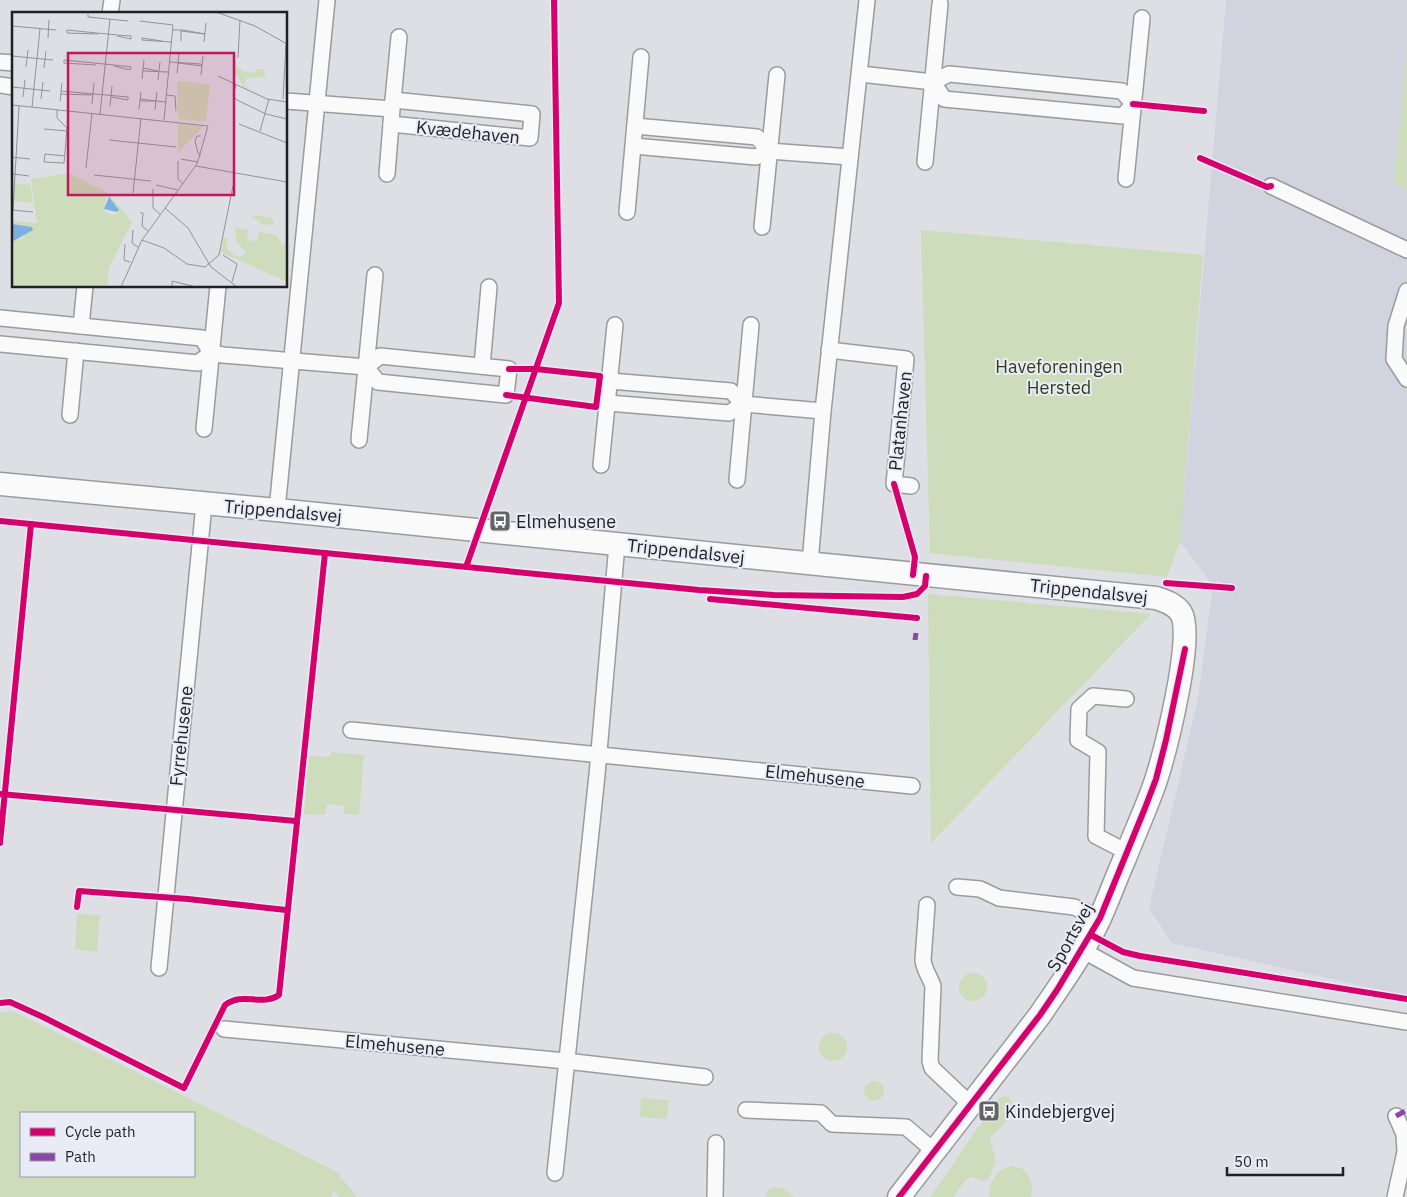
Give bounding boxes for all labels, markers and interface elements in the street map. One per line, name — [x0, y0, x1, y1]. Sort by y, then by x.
inset map — [12, 12, 288, 288]
street label: Kvædehaven — [415, 115, 521, 149]
park label: Haveforeningen Hersted — [995, 355, 1123, 399]
street label: Platanhaven — [883, 370, 917, 472]
street label: Trippendalsvej — [223, 494, 343, 528]
bus stop icon: Elmehusene — [488, 509, 512, 533]
place label: Elmehusene — [516, 510, 616, 533]
street label: Trippendalsvej — [626, 533, 746, 569]
street label: Trippendalsvej — [1029, 573, 1149, 609]
street label: Fyrrehusene — [164, 685, 198, 787]
street label: Elmehusene — [764, 759, 866, 793]
street label: Sportsvej — [1042, 898, 1098, 976]
street label: Elmehusene — [344, 1029, 446, 1061]
bus stop icon: Kindebjergvej — [977, 1099, 1001, 1123]
place label: Kindebjergvej — [1005, 1100, 1115, 1123]
legend — [20, 1112, 195, 1177]
text: Cycle path — [65, 1122, 136, 1141]
scale bar — [1227, 1144, 1343, 1176]
text: Path — [65, 1147, 96, 1166]
text: 50 m — [1234, 1152, 1269, 1171]

